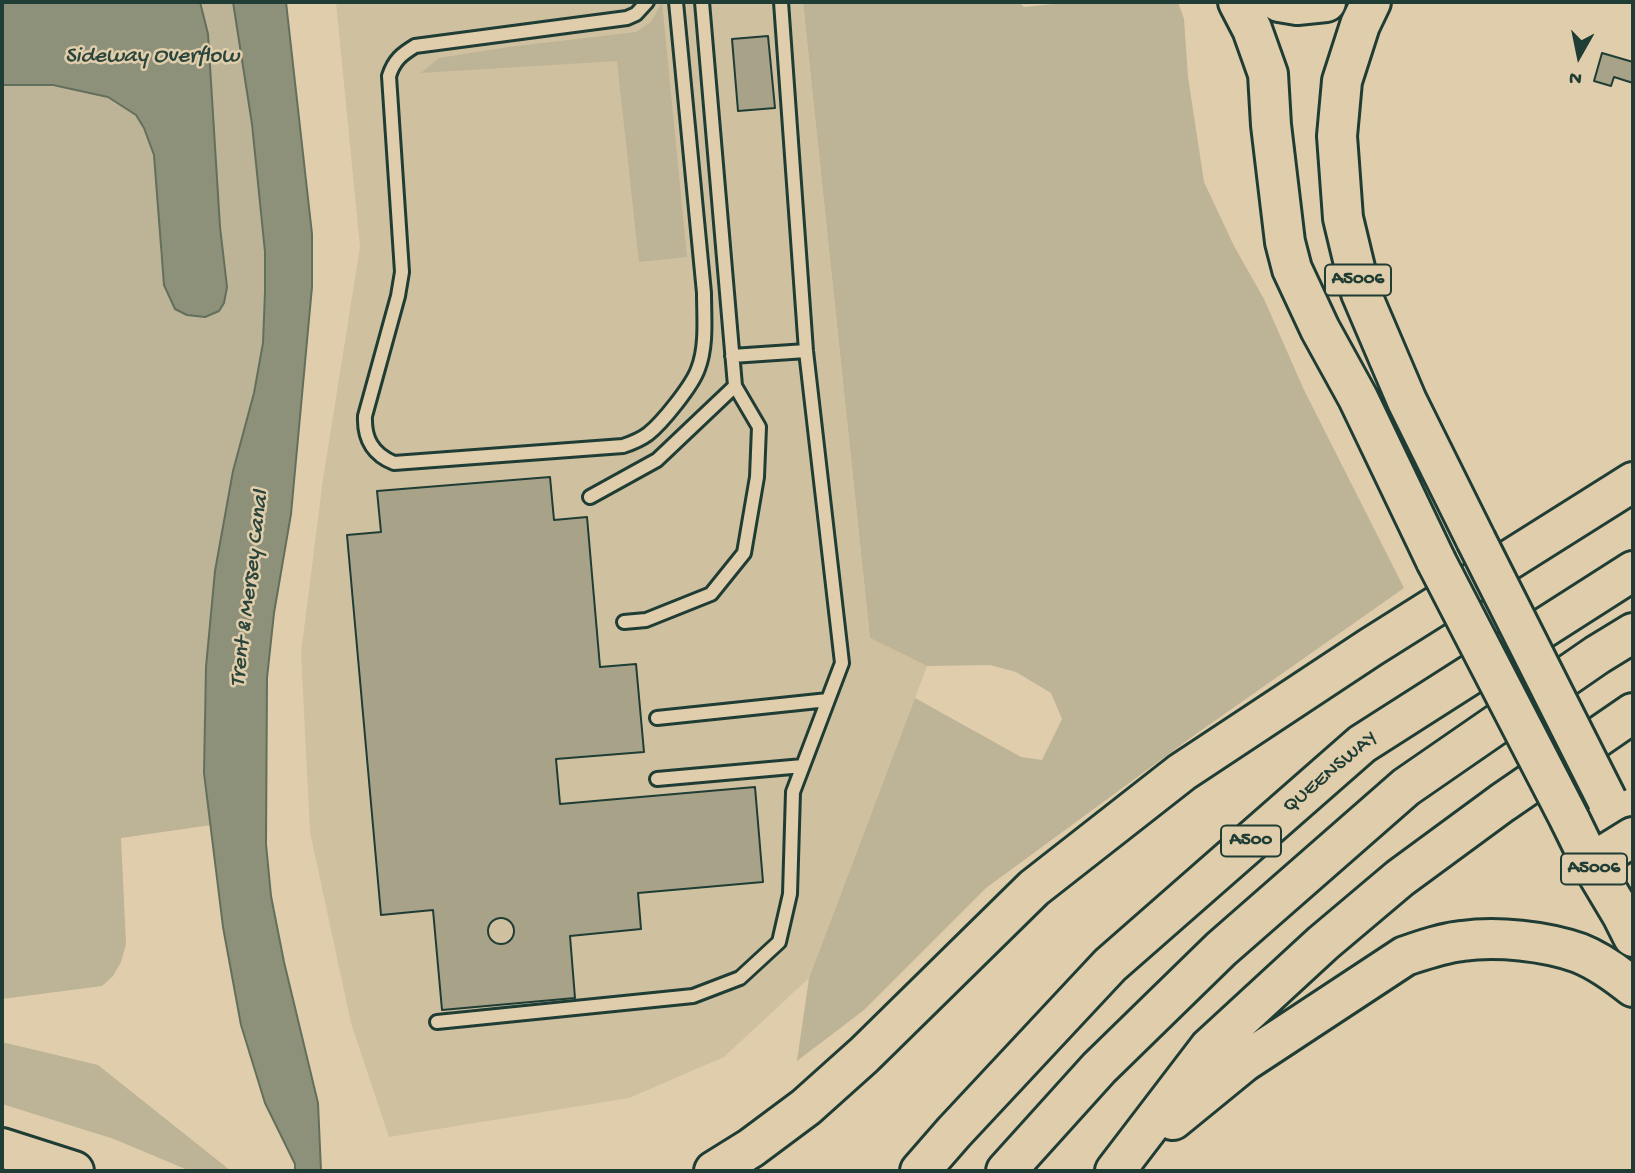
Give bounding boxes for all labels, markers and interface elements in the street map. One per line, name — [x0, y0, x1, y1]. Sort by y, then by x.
north arrow — [1544, 21, 1614, 91]
water label: Sideway Overflow — [65, 43, 239, 71]
text: N — [1568, 65, 1584, 90]
road number: A5006 — [1325, 264, 1391, 296]
water label: Trent & Mersey Canal — [225, 489, 277, 689]
street label: QUEENSWAY — [1279, 726, 1383, 820]
road number: A500 — [1221, 826, 1281, 856]
road number: A5006 — [1561, 854, 1627, 884]

